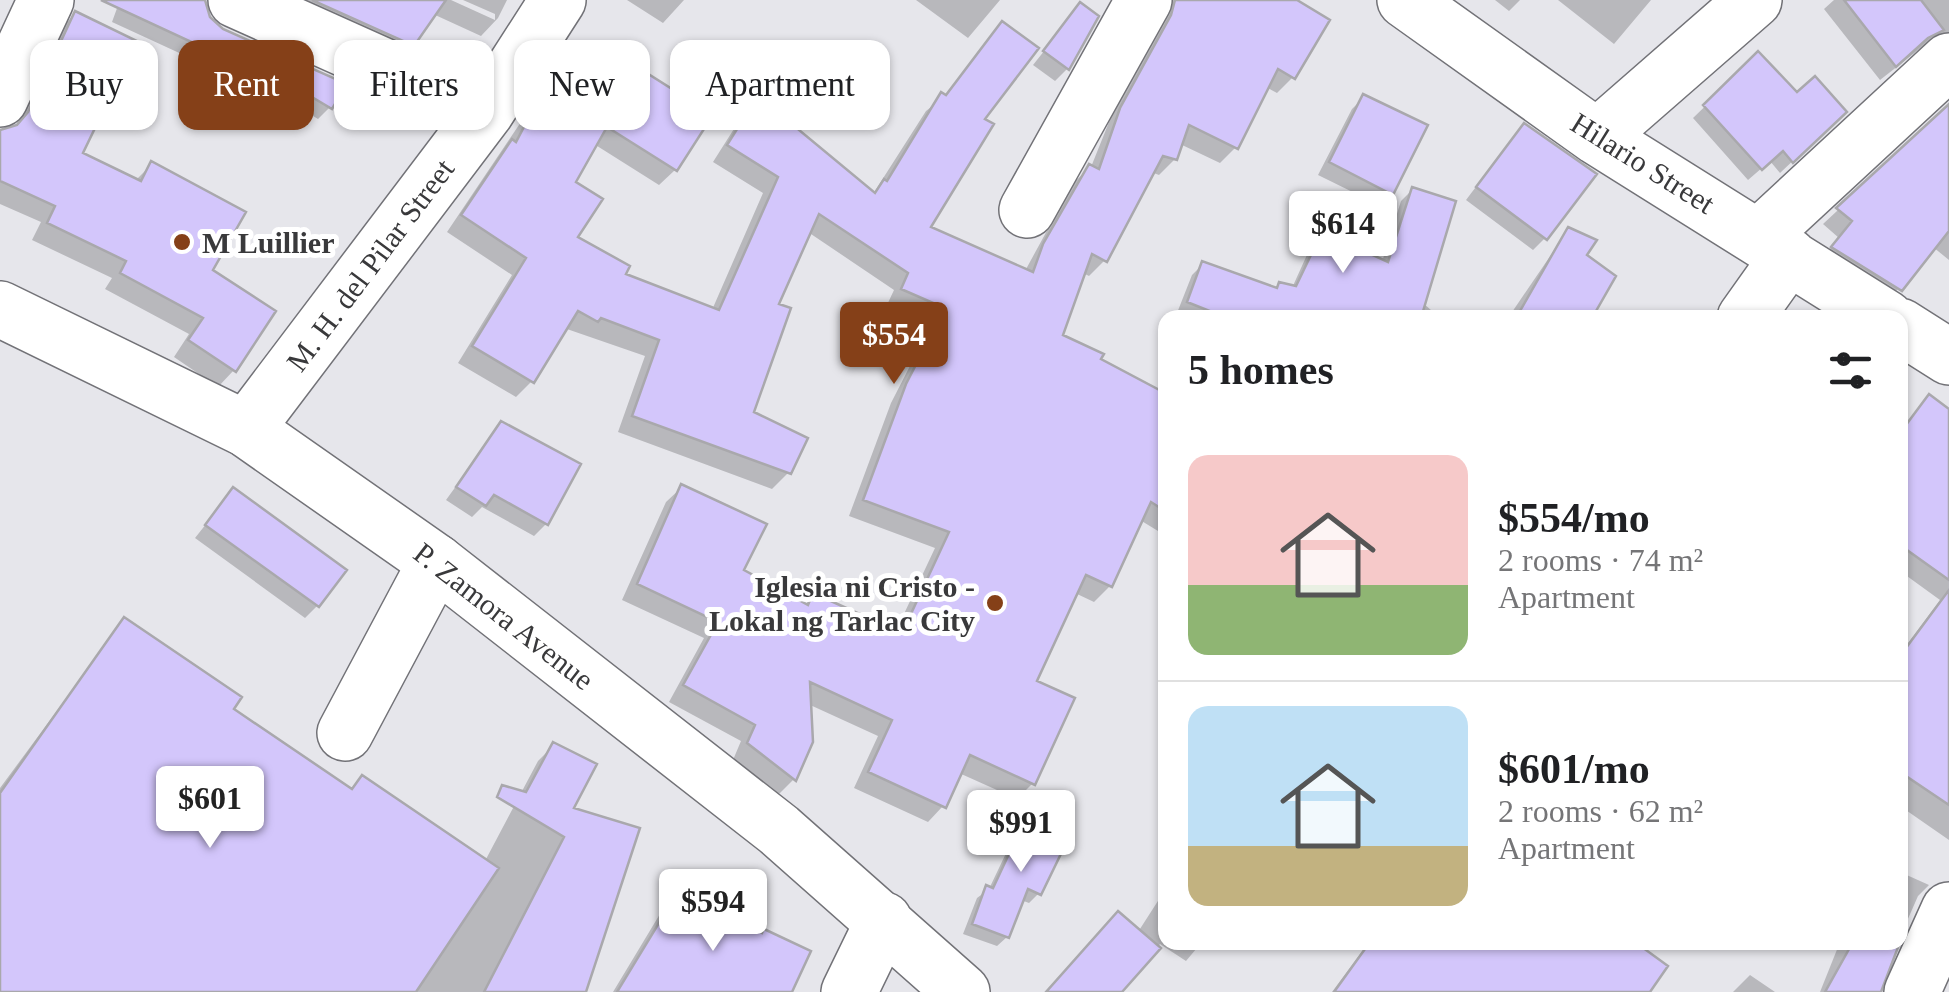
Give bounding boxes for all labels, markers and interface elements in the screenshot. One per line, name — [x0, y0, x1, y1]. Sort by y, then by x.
chip: Buy — [30, 40, 158, 130]
chip: Rent — [178, 40, 314, 130]
chip: Filters — [334, 40, 494, 130]
chip: New — [514, 40, 650, 130]
chip: Apartment — [670, 40, 890, 130]
street label: Hilario Street — [1565, 106, 1721, 220]
street label: M. H. del Pilar Street — [280, 152, 461, 377]
pin: $614 — [1284, 191, 1402, 276]
text: $614 — [1311, 205, 1375, 241]
place label: M Luillier — [202, 226, 334, 259]
marker: M Luillier — [171, 231, 193, 253]
pin: $554 — [835, 302, 953, 387]
text: $554 — [862, 316, 926, 352]
icon: filters — [1823, 343, 1878, 398]
text: 5 homes — [1188, 347, 1334, 393]
icon: home — [1268, 495, 1388, 615]
text: $554/mo — [1498, 495, 1650, 541]
street label: P. Zamora Avenue — [408, 536, 600, 696]
text: 2 rooms · 74 m² — [1498, 542, 1703, 578]
place label: Iglesia ni Cristo - Lokal ng Tarlac City — [709, 570, 975, 637]
text: Apartment — [1498, 579, 1635, 615]
marker: Iglesia ni Cristo - Lokal ng Tarlac City — [984, 592, 1006, 614]
icon: home — [1268, 746, 1388, 866]
text: $601/mo — [1498, 746, 1650, 792]
pin: $601 — [151, 766, 269, 851]
text: $601 — [178, 780, 242, 816]
pin: $991 — [962, 790, 1080, 875]
text: 2 rooms · 62 m² — [1498, 793, 1703, 829]
text: $991 — [989, 804, 1053, 840]
text: Apartment — [1498, 830, 1635, 866]
pin: $594 — [654, 869, 772, 954]
text: $594 — [681, 883, 745, 919]

